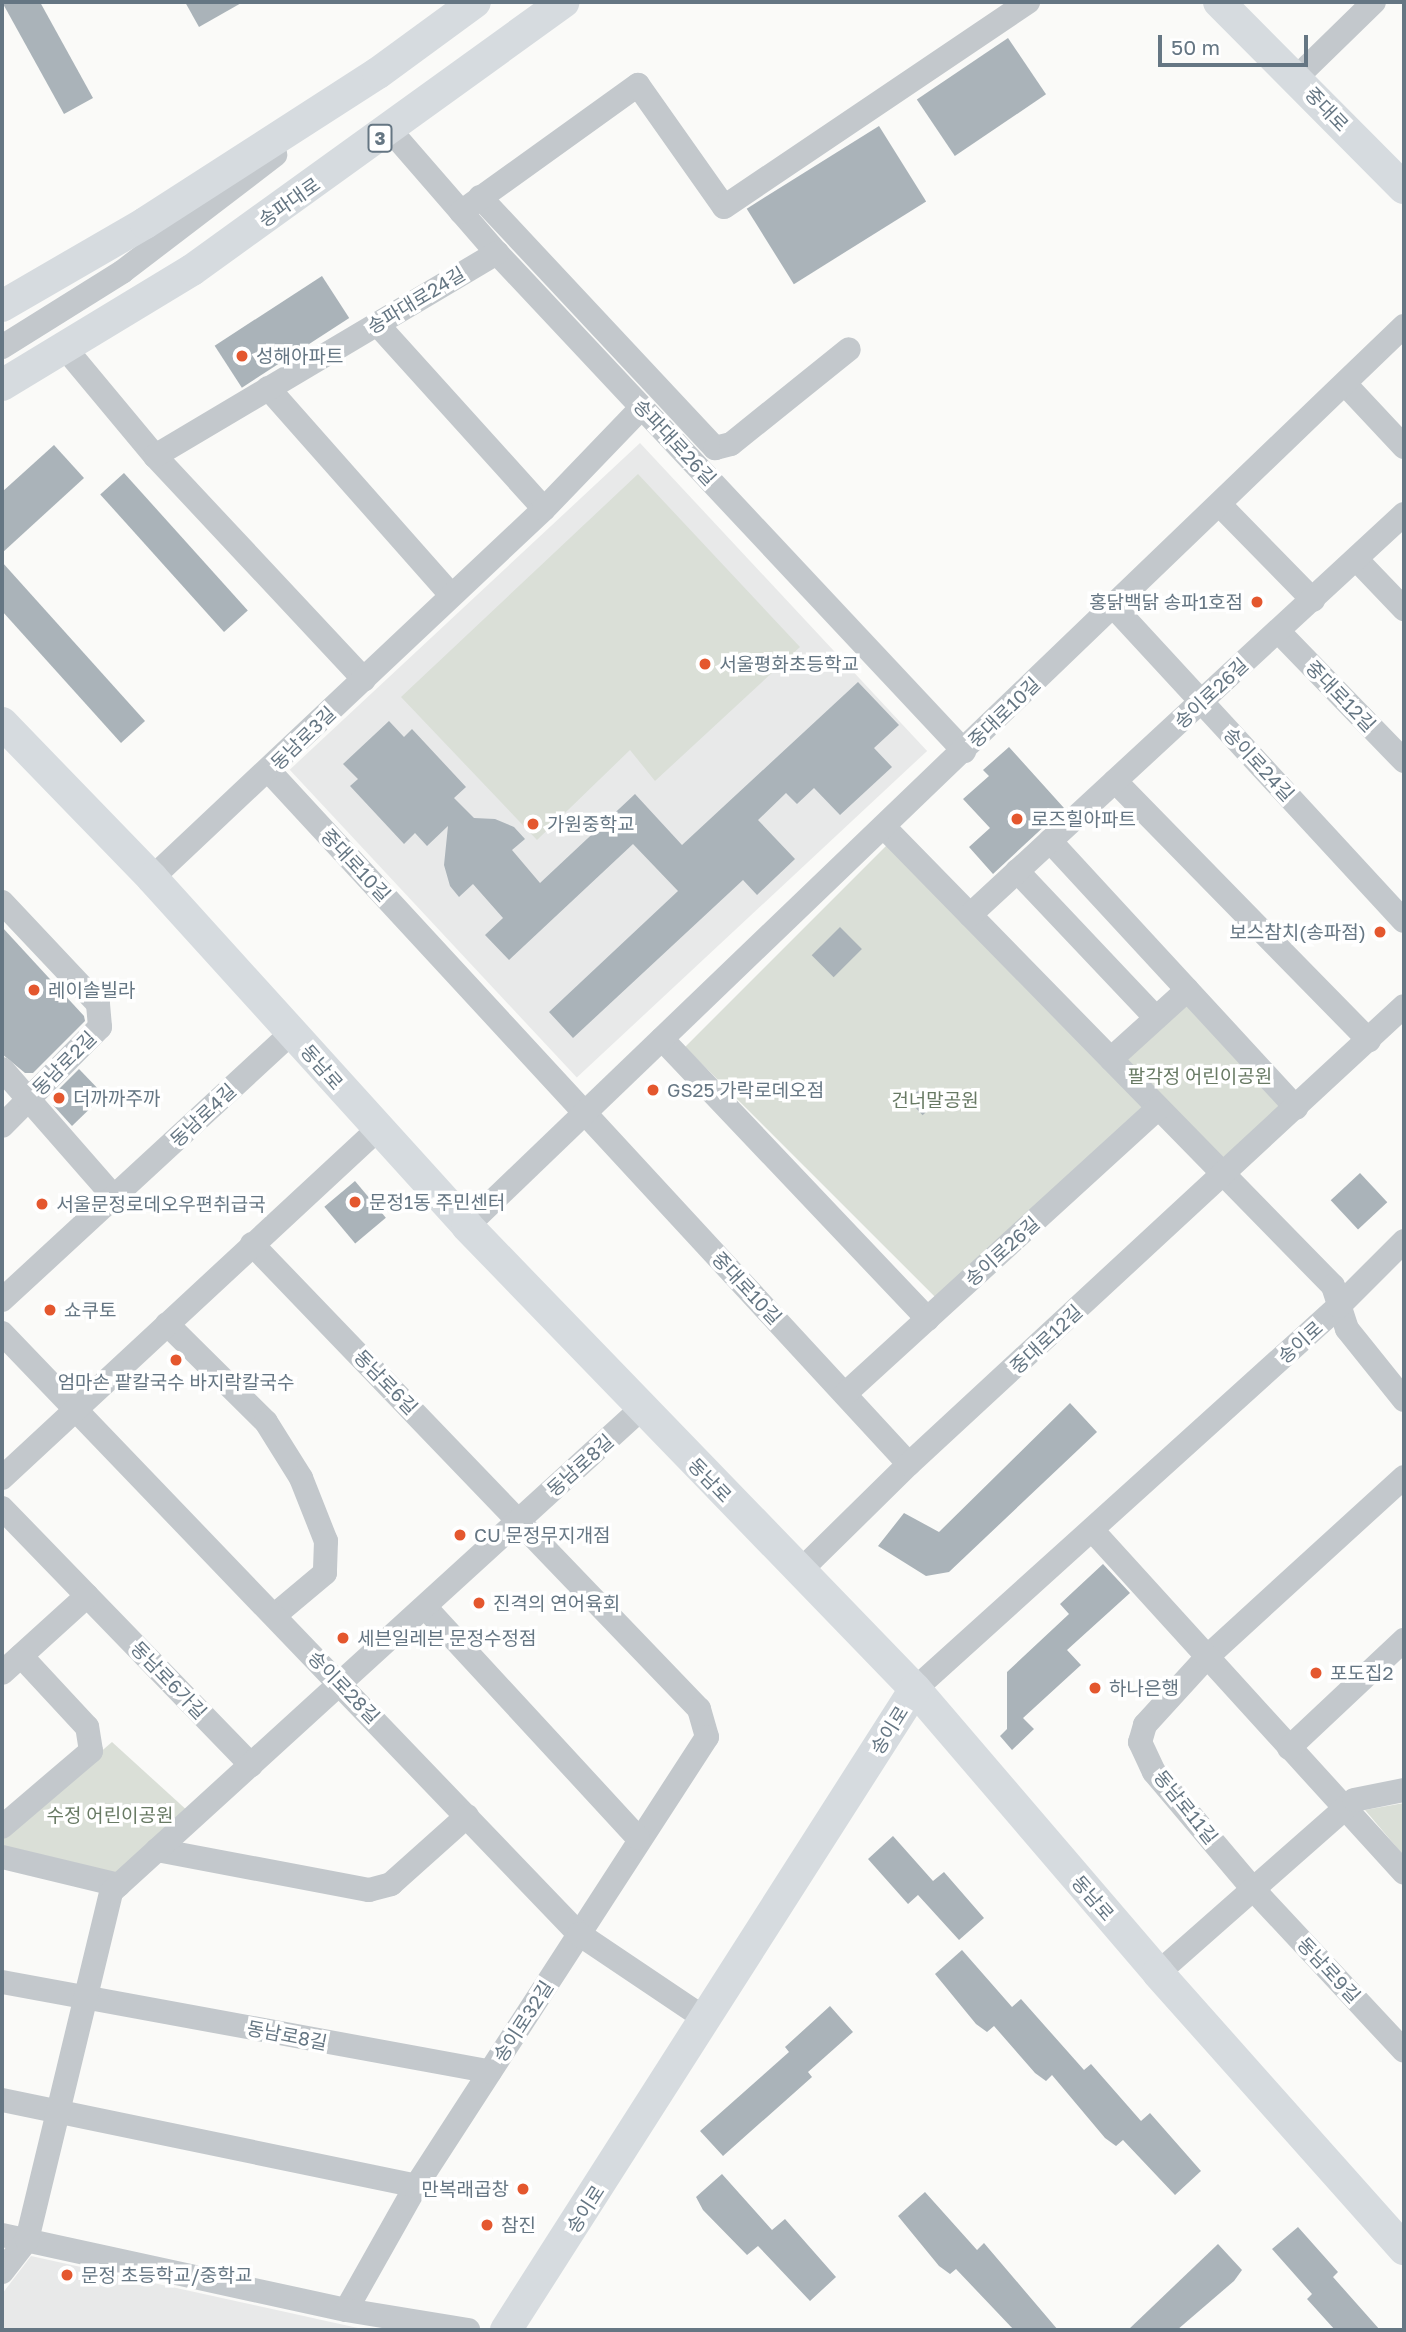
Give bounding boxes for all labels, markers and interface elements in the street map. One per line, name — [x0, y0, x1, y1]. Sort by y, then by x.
scale bar — [1161, 21, 1312, 65]
text: 50 m — [1171, 34, 1220, 60]
street label: 중대로 — [1301, 82, 1353, 136]
road number: 3 — [366, 124, 394, 153]
street label: 송파대로 — [254, 173, 324, 231]
street label: 송파대로24길 — [363, 262, 469, 338]
place label: 성해아파트 — [256, 345, 343, 367]
marker: 성해아파트 — [234, 348, 250, 364]
street label: 송파대로26길 — [629, 394, 721, 490]
place label: 홍닭백닭 송파1호점 — [1089, 591, 1243, 613]
marker: 홍닭백닭 송파1호점 — [1249, 594, 1265, 610]
place label: 서울평화초등학교 — [719, 653, 859, 675]
street label: 송이로26길 — [1169, 653, 1253, 733]
marker: 서울평화초등학교 — [697, 656, 713, 672]
street label: 중대로12길 — [1301, 656, 1381, 736]
street label: 중대로10길 — [963, 672, 1045, 752]
street label: 동남로3길 — [266, 702, 340, 774]
street label: 송이로24길 — [1219, 722, 1299, 806]
place label: 로즈힐아파트 — [1031, 808, 1136, 830]
marker: 로즈힐아파트 — [1009, 811, 1025, 827]
place label: 가원중학교 — [547, 813, 634, 835]
marker: 가원중학교 — [525, 816, 541, 832]
street label: 중대로10길 — [317, 824, 395, 906]
place label: 보스참치(송파점) — [1229, 921, 1366, 943]
marker: 보스참치(송파점) — [1372, 924, 1388, 940]
place label: 레이솔빌라 — [48, 979, 135, 1001]
marker: 레이솔빌라 — [26, 982, 42, 998]
street label: 동남로2길 — [27, 1026, 101, 1100]
street label: 동남로 — [296, 1040, 348, 1094]
park label: 팔각정 어린이공원 — [1128, 1065, 1272, 1087]
street label: 동남로4길 — [165, 1079, 241, 1151]
place label: GS25 가락로데오점 — [667, 1079, 824, 1101]
marker: GS25 가락로데오점 — [645, 1082, 661, 1098]
place label: 더까까주까 — [73, 1087, 160, 1109]
park label: 건너말공원 — [891, 1089, 979, 1111]
marker: 더까까주까 — [51, 1090, 67, 1106]
place label: 문정1동 주민센터 — [369, 1191, 505, 1213]
place label: 서울문정로데오우편취급국 — [56, 1193, 266, 1215]
marker: 문정1동 주민센터 — [347, 1194, 363, 1210]
marker: 서울문정로데오우편취급국 — [34, 1196, 50, 1212]
street label: 송이로26길 — [960, 1212, 1044, 1290]
street label: 중대로10길 — [708, 1247, 786, 1329]
place label: 쇼쿠토 — [64, 1299, 116, 1321]
street label: 중대로12길 — [1005, 1300, 1087, 1378]
marker: 쇼쿠토 — [42, 1302, 58, 1318]
street label: 송이로 — [1273, 1316, 1327, 1368]
street label: 동남로6길 — [350, 1345, 422, 1419]
marker: 엄마손 팥칼국수 바지락칼국수 — [168, 1352, 184, 1368]
place label: 엄마손 팥칼국수 바지락칼국수 — [58, 1371, 294, 1393]
street label: 동남로8길 — [542, 1429, 618, 1501]
street label: 동남로 — [684, 1453, 736, 1507]
place label: CU 문정무지개점 — [474, 1524, 610, 1546]
marker: CU 문정무지개점 — [452, 1527, 468, 1543]
place label: 진격의 연어육회 — [493, 1592, 620, 1614]
marker: 진격의 연어육회 — [471, 1595, 487, 1611]
place label: 세븐일레븐 문정수정점 — [357, 1627, 537, 1649]
marker: 세븐일레븐 문정수정점 — [335, 1630, 351, 1646]
street label: 동남로6가길 — [126, 1637, 212, 1723]
street label: 송이로28길 — [304, 1646, 384, 1728]
place label: 포도집2 — [1330, 1662, 1393, 1684]
marker: 포도집2 — [1308, 1665, 1324, 1681]
place label: 하나은행 — [1109, 1677, 1179, 1699]
marker: 하나은행 — [1087, 1680, 1103, 1696]
street label: 송이로 — [865, 1702, 913, 1758]
street label: 동남로11길 — [1149, 1765, 1223, 1849]
park label: 수정 어린이공원 — [46, 1804, 174, 1826]
street label: 동남로 — [1067, 1871, 1119, 1925]
street label: 동남로9길 — [1293, 1932, 1365, 2008]
street label: 송이로32길 — [488, 1976, 558, 2066]
street label: 동남로8길 — [245, 2016, 329, 2054]
place label: 만복래곱창 — [422, 2178, 509, 2200]
marker: 만복래곱창 — [515, 2181, 531, 2197]
street label: 송이로 — [561, 2181, 609, 2237]
place label: 참진 — [501, 2214, 536, 2236]
marker: 참진 — [479, 2217, 495, 2233]
place label: 문정 초등학교/중학교 — [81, 2264, 252, 2286]
marker: 문정 초등학교/중학교 — [59, 2267, 75, 2283]

